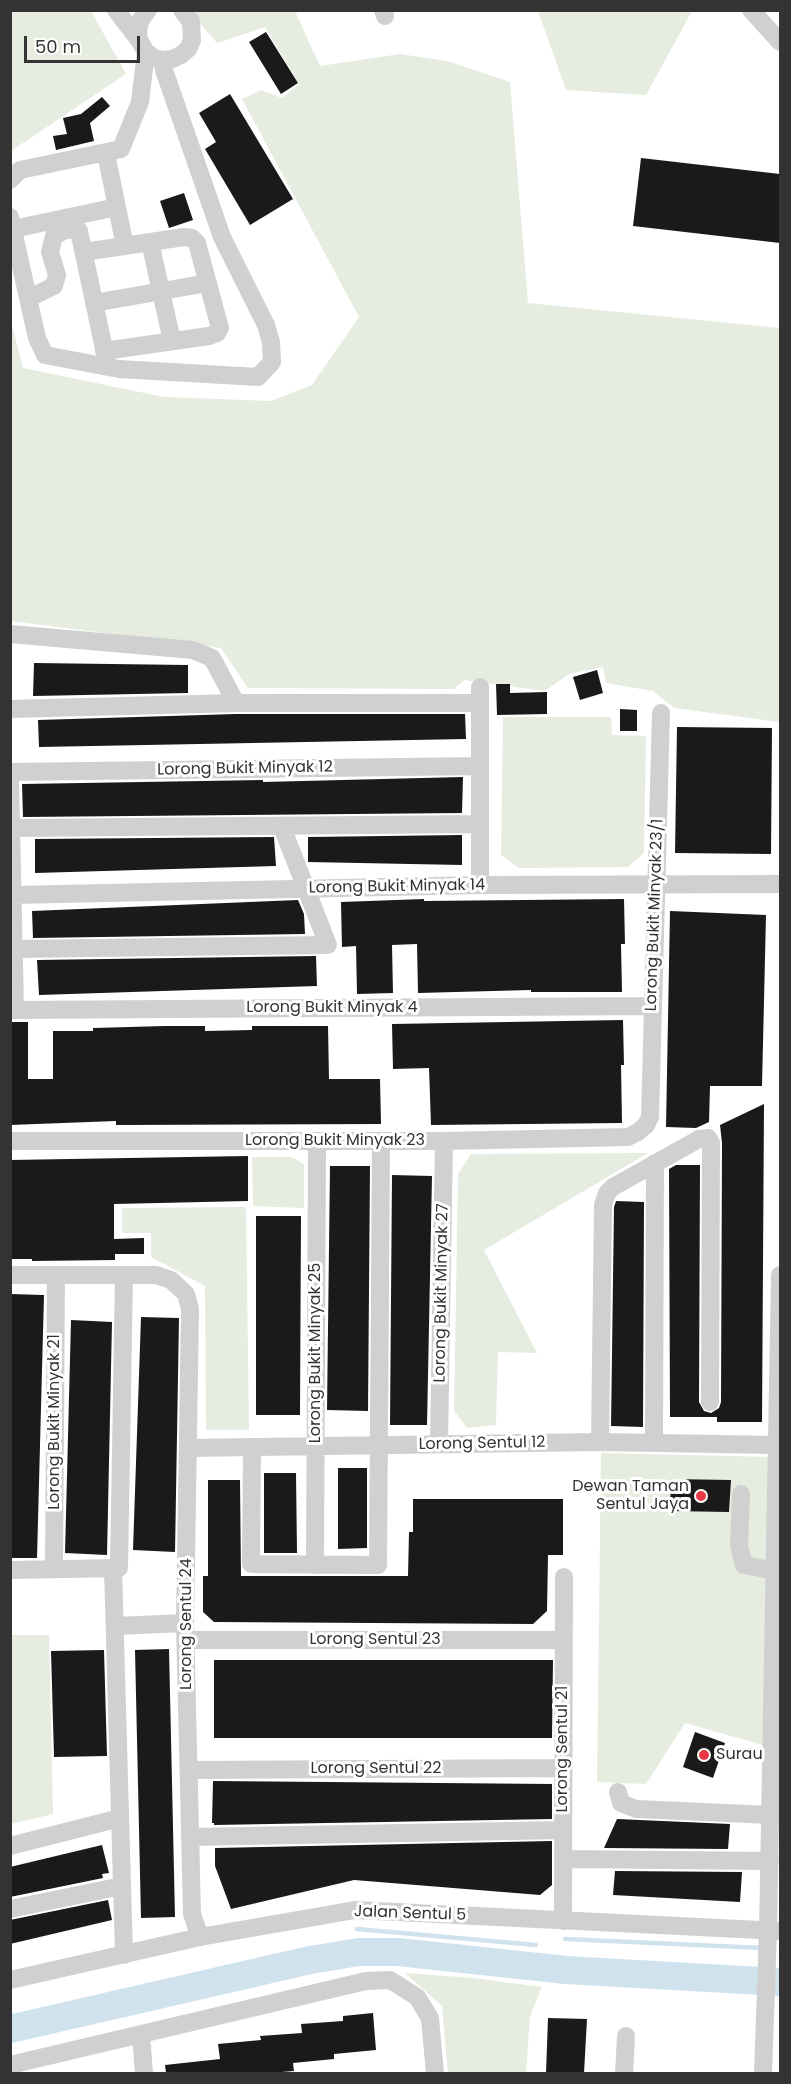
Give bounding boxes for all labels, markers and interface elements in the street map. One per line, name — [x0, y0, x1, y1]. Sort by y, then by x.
scale bar — [27, 24, 142, 62]
text: 50 m — [35, 34, 81, 59]
street label: Lorong Bukit Minyak 12 — [157, 758, 333, 780]
street label: Lorong Bukit Minyak 23/1 — [642, 818, 668, 1012]
street label: Lorong Bukit Minyak 14 — [309, 876, 485, 898]
street label: Lorong Bukit Minyak 4 — [246, 998, 418, 1018]
street label: Lorong Bukit Minyak 23 — [245, 1131, 425, 1151]
street label: Lorong Bukit Minyak 27 — [431, 1203, 453, 1383]
street label: Lorong Bukit Minyak 25 — [306, 1263, 326, 1443]
street label: Lorong Bukit Minyak 21 — [45, 1334, 65, 1510]
street label: Lorong Sentul 12 — [418, 1433, 546, 1455]
place label: Dewan Taman Sentul Jaya — [572, 1477, 689, 1515]
marker: Dewan Taman Sentul Jaya — [694, 1489, 708, 1503]
street label: Lorong Sentul 24 — [177, 1558, 197, 1690]
street label: Lorong Sentul 23 — [309, 1630, 441, 1650]
street label: Lorong Sentul 21 — [553, 1686, 573, 1812]
place label: Surau — [716, 1745, 763, 1765]
marker: Surau — [697, 1748, 711, 1762]
street label: Lorong Sentul 22 — [311, 1759, 441, 1779]
street label: Jalan Sentul 5 — [353, 1902, 467, 1926]

